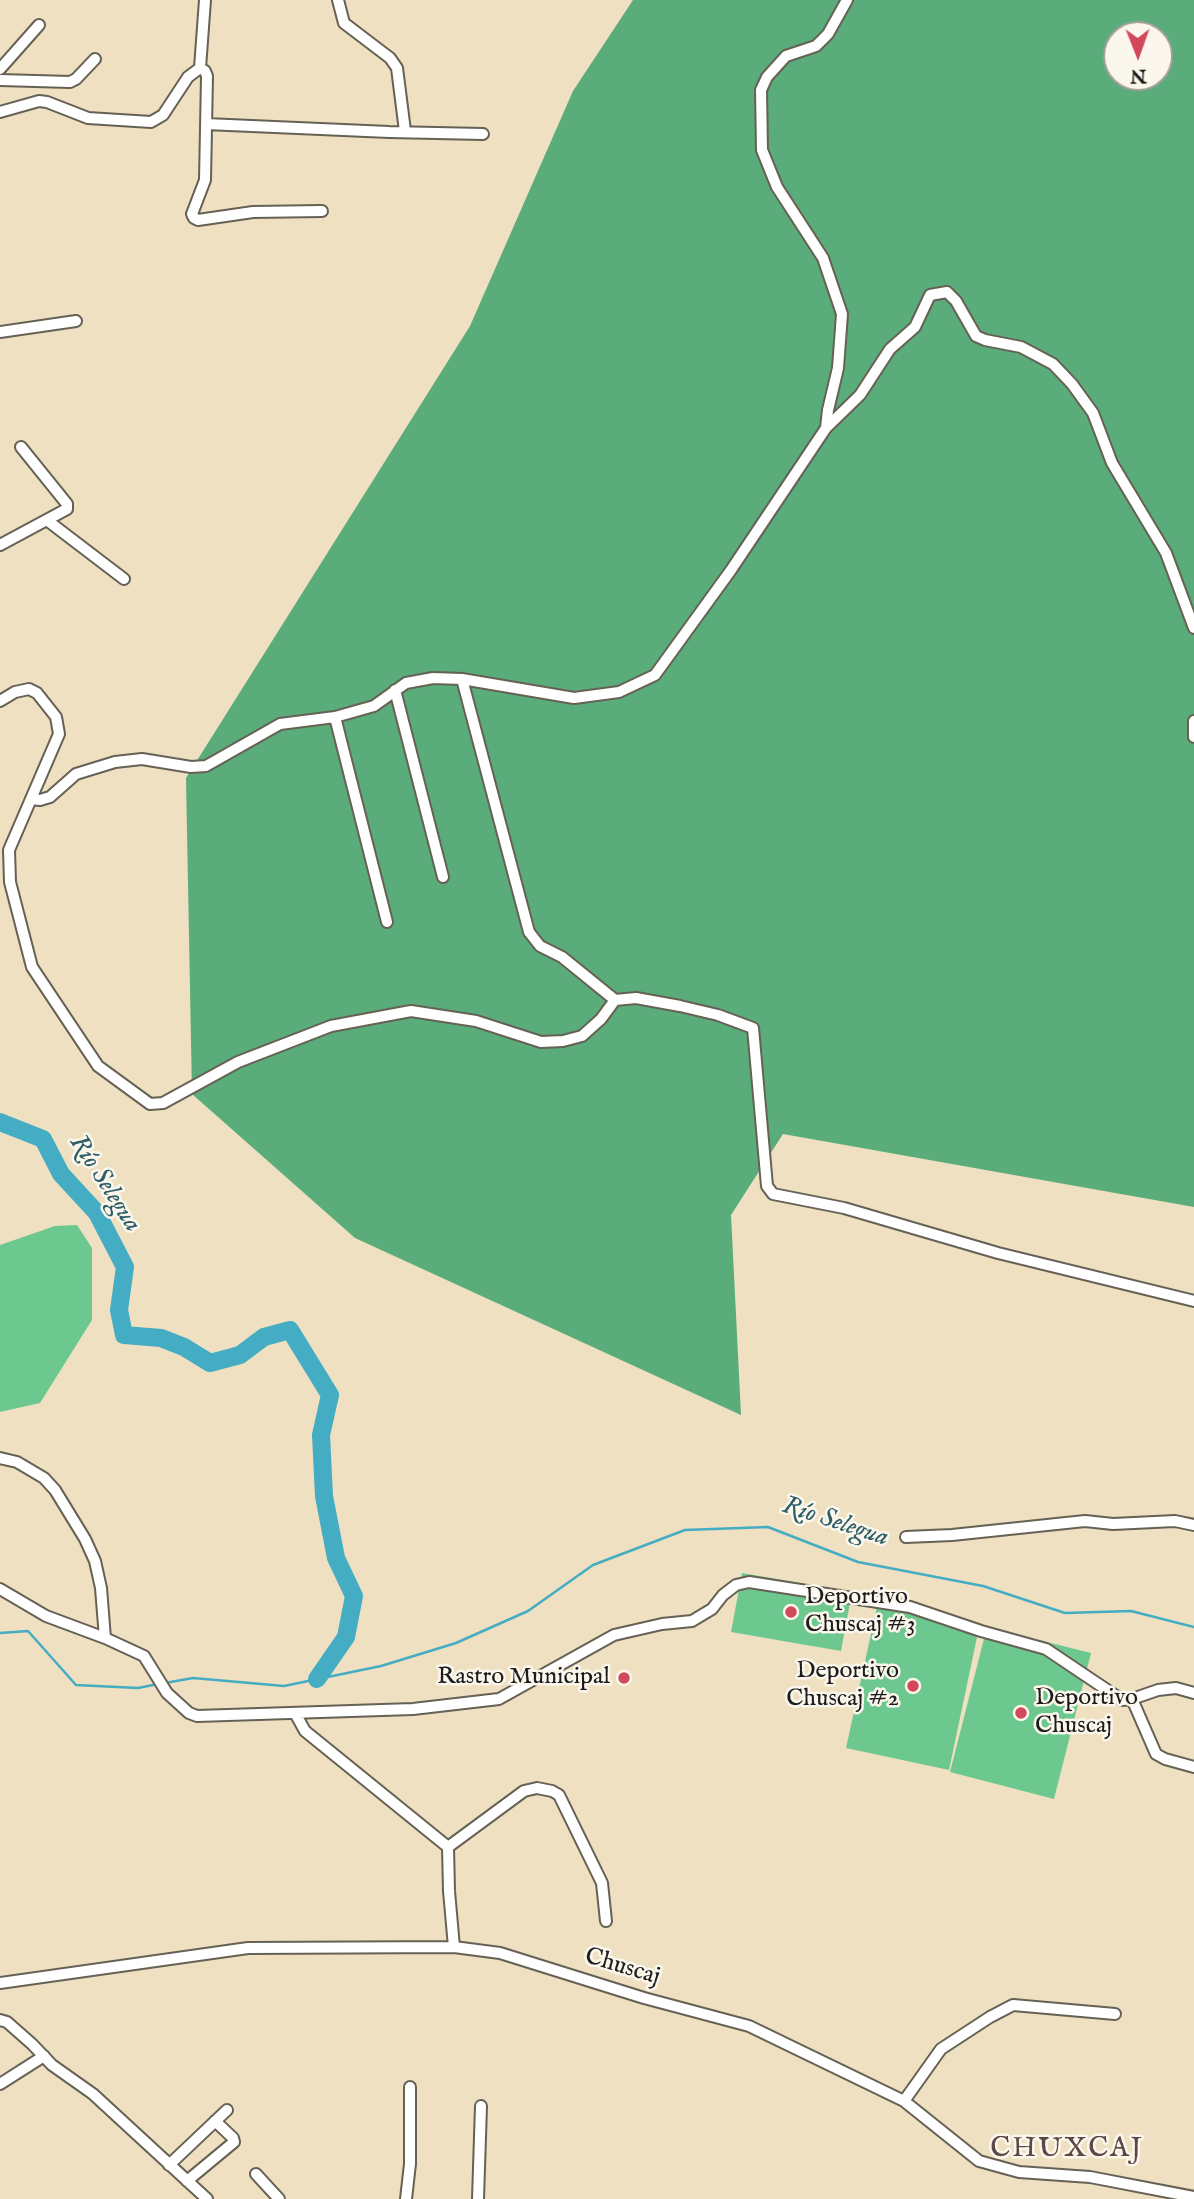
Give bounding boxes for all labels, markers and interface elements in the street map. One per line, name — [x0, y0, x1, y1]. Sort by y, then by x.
north arrow — [1103, 21, 1173, 91]
text: N — [1130, 63, 1147, 87]
water label: Río Selegua — [61, 1130, 147, 1238]
water label: Río Selegua — [778, 1491, 892, 1555]
place label: Deportivo Chuscaj #3 — [805, 1584, 915, 1640]
marker: Deportivo Chuscaj #3 — [783, 1604, 799, 1620]
place label: Deportivo Chuscaj #2 — [786, 1658, 899, 1714]
place label: Rastro Municipal — [437, 1664, 610, 1692]
marker: Rastro Municipal — [616, 1670, 632, 1686]
marker: Deportivo Chuscaj #2 — [905, 1678, 921, 1694]
place label: Deportivo Chuscaj — [1035, 1685, 1138, 1741]
marker: Deportivo Chuscaj — [1013, 1705, 1029, 1721]
street label: Chuscaj — [581, 1943, 663, 1993]
district label: CHUXCAJ — [991, 2133, 1143, 2167]

